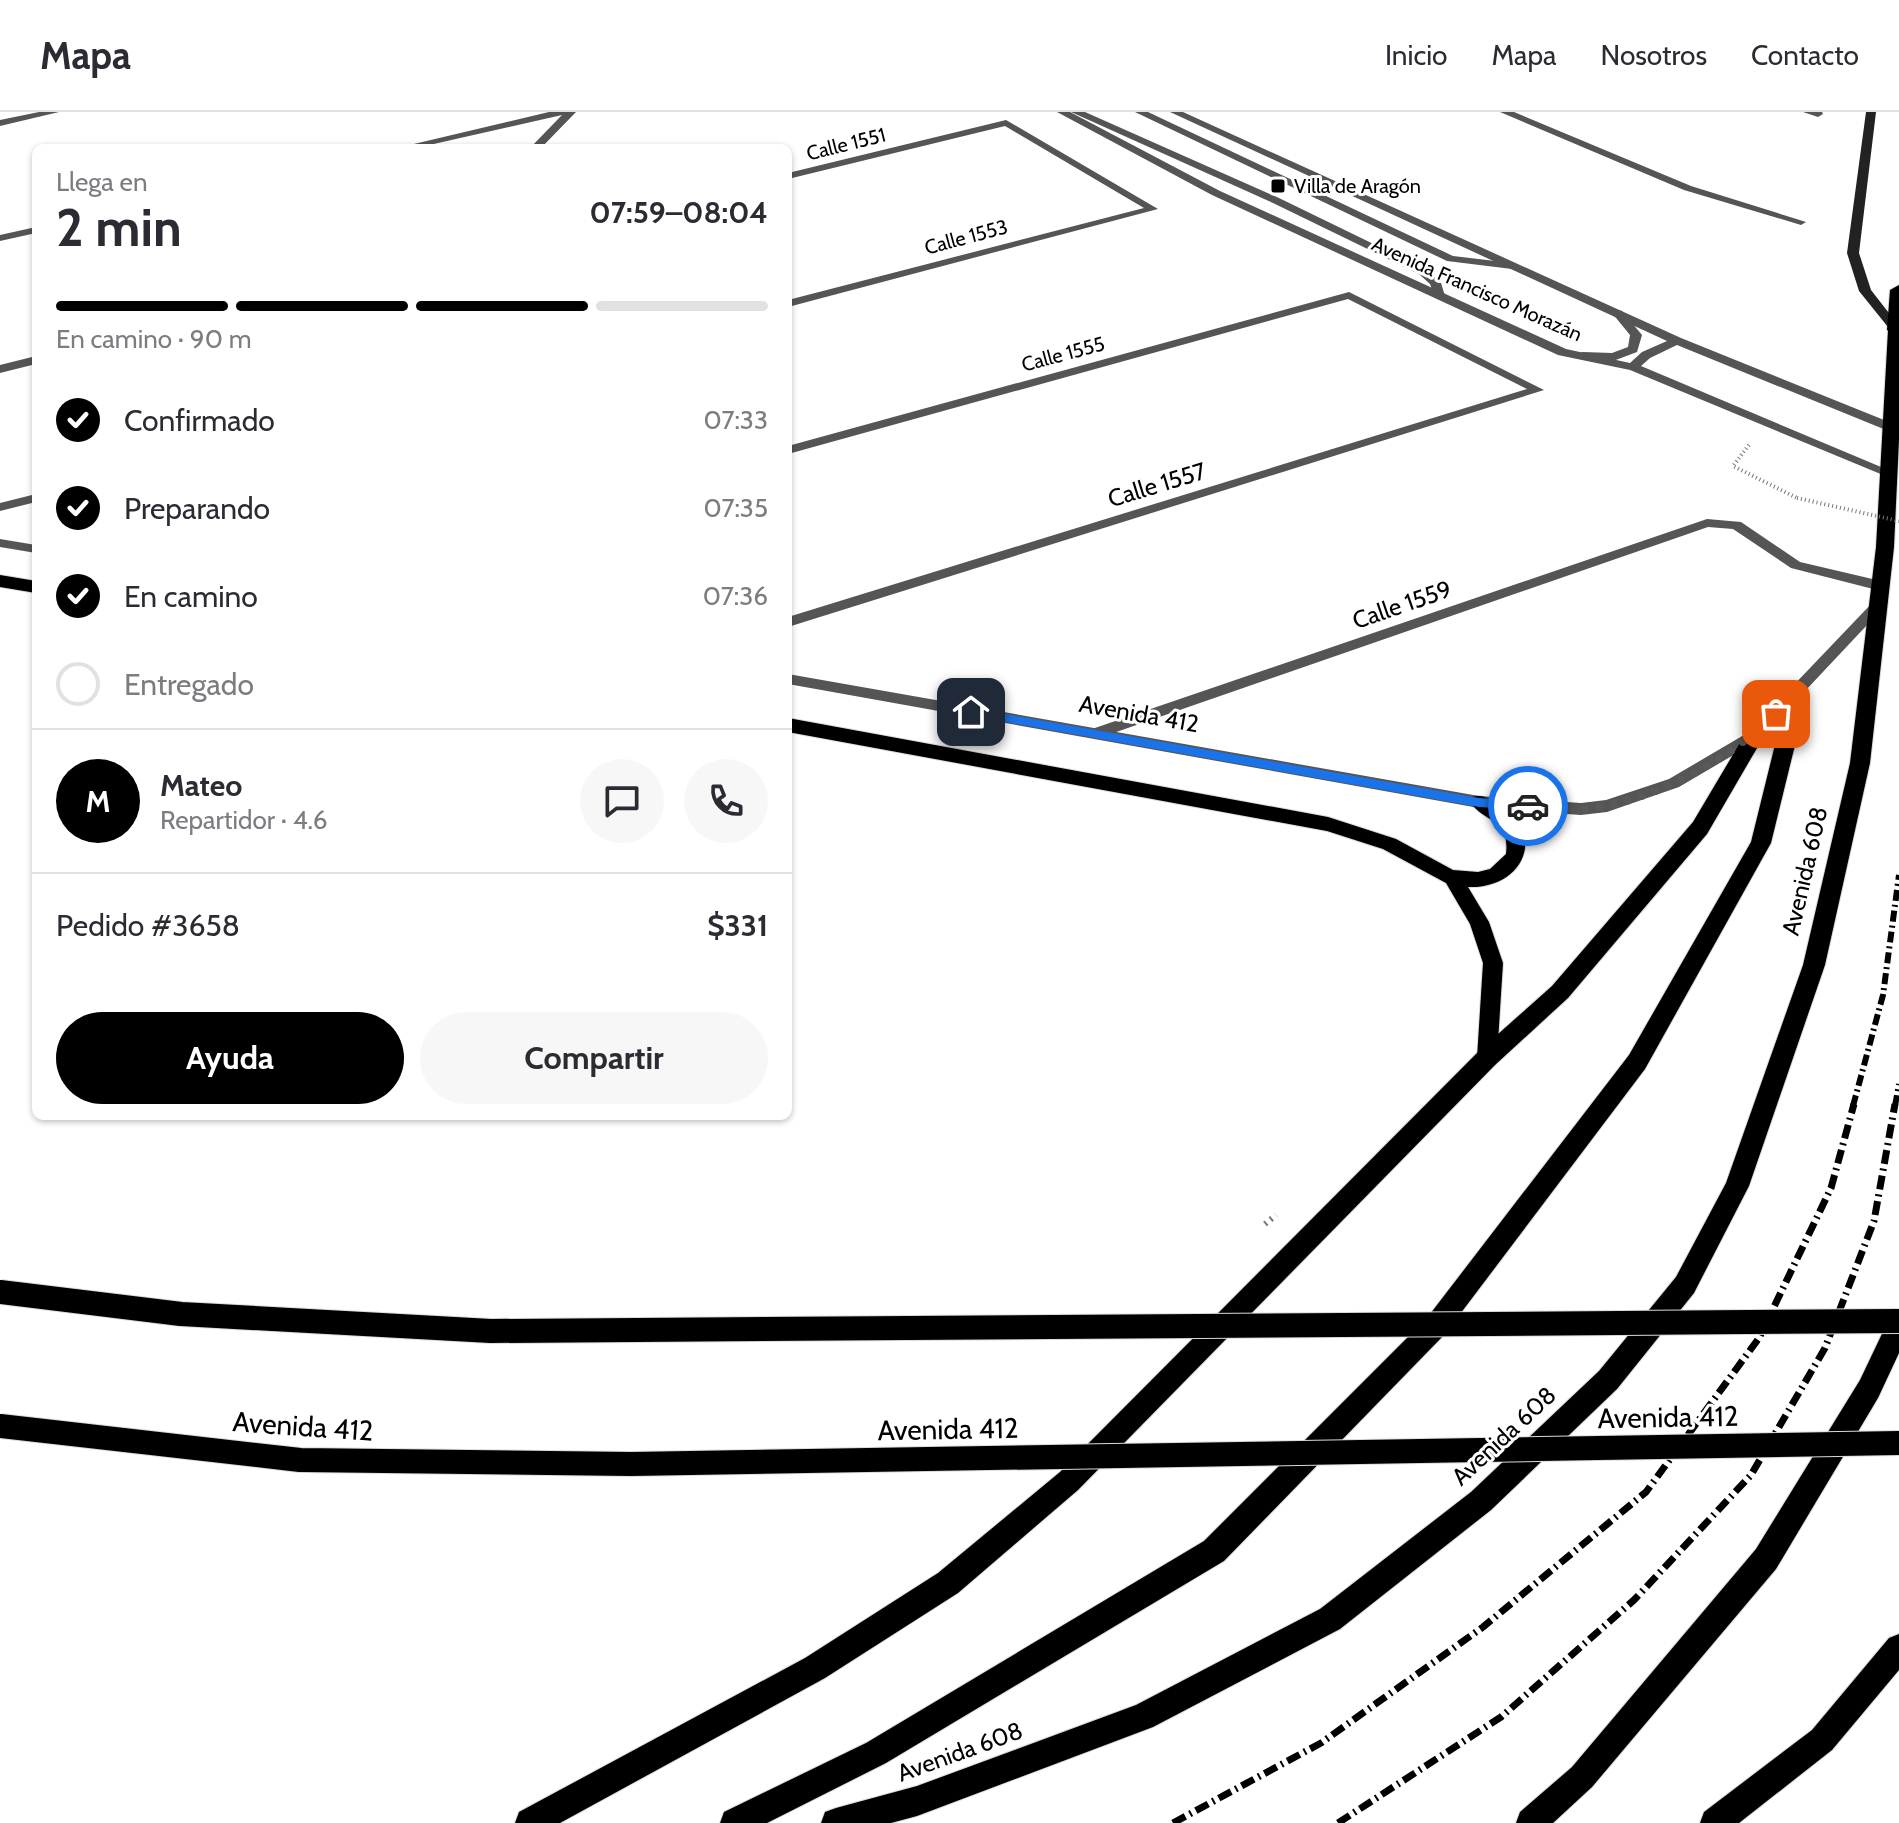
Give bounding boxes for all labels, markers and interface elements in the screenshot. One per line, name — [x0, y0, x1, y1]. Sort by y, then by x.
text: Mapa — [40, 32, 131, 79]
text: Inicio — [1385, 38, 1448, 72]
text: Mapa — [1492, 38, 1557, 72]
text: Nosotros — [1601, 38, 1707, 72]
text: Contacto — [1751, 38, 1859, 72]
street label: Calle 1551 — [804, 123, 888, 165]
text: Llega en — [56, 166, 147, 198]
place label: Villa de Aragón — [1294, 174, 1421, 198]
marker: Villa de Aragón — [1269, 177, 1287, 195]
text: 07:59–08:04 — [590, 194, 768, 231]
text: 2 min — [56, 196, 182, 259]
street label: Calle 1553 — [922, 214, 1010, 260]
street label: Avenida Francisco Morazán — [1368, 232, 1586, 346]
text: En camino · 90 m — [56, 323, 251, 355]
street label: Calle 1555 — [1019, 331, 1107, 377]
icon: check — [56, 398, 100, 442]
text: Confirmado — [124, 402, 275, 439]
text: 07:33 — [704, 404, 768, 436]
street label: Calle 1557 — [1104, 456, 1209, 513]
icon: check — [56, 486, 100, 530]
text: Preparando — [124, 490, 270, 527]
text: 07:35 — [704, 492, 768, 524]
icon: check — [56, 574, 100, 618]
street label: Calle 1559 — [1349, 574, 1455, 635]
text: En camino — [124, 578, 258, 615]
text: 07:36 — [703, 580, 768, 612]
text: Entregado — [124, 666, 254, 703]
pin — [937, 678, 1005, 746]
pin — [1742, 680, 1810, 748]
street label: Avenida 412 — [1077, 689, 1201, 738]
icon: home — [949, 690, 993, 734]
icon: bag — [1754, 692, 1798, 736]
button: chat — [580, 759, 664, 843]
button: phone — [684, 759, 768, 843]
courier — [1488, 766, 1568, 846]
text: Mateo — [160, 767, 242, 804]
text: M — [86, 783, 111, 820]
icon: car — [1506, 784, 1550, 828]
text: Repartidor · 4.6 — [160, 804, 328, 836]
street label: Avenida 608 — [1776, 804, 1833, 938]
text: Pedido #3658 — [56, 907, 240, 944]
text: $331 — [707, 907, 768, 944]
button: Ayuda — [56, 1012, 404, 1104]
button: Compartir — [420, 1012, 768, 1104]
street label: Avenida 608 — [1446, 1380, 1562, 1491]
street label: Avenida 412 — [1597, 1399, 1739, 1435]
street label: Avenida 412 — [231, 1404, 375, 1448]
street label: Avenida 412 — [877, 1411, 1019, 1447]
street label: Avenida 608 — [893, 1715, 1027, 1788]

